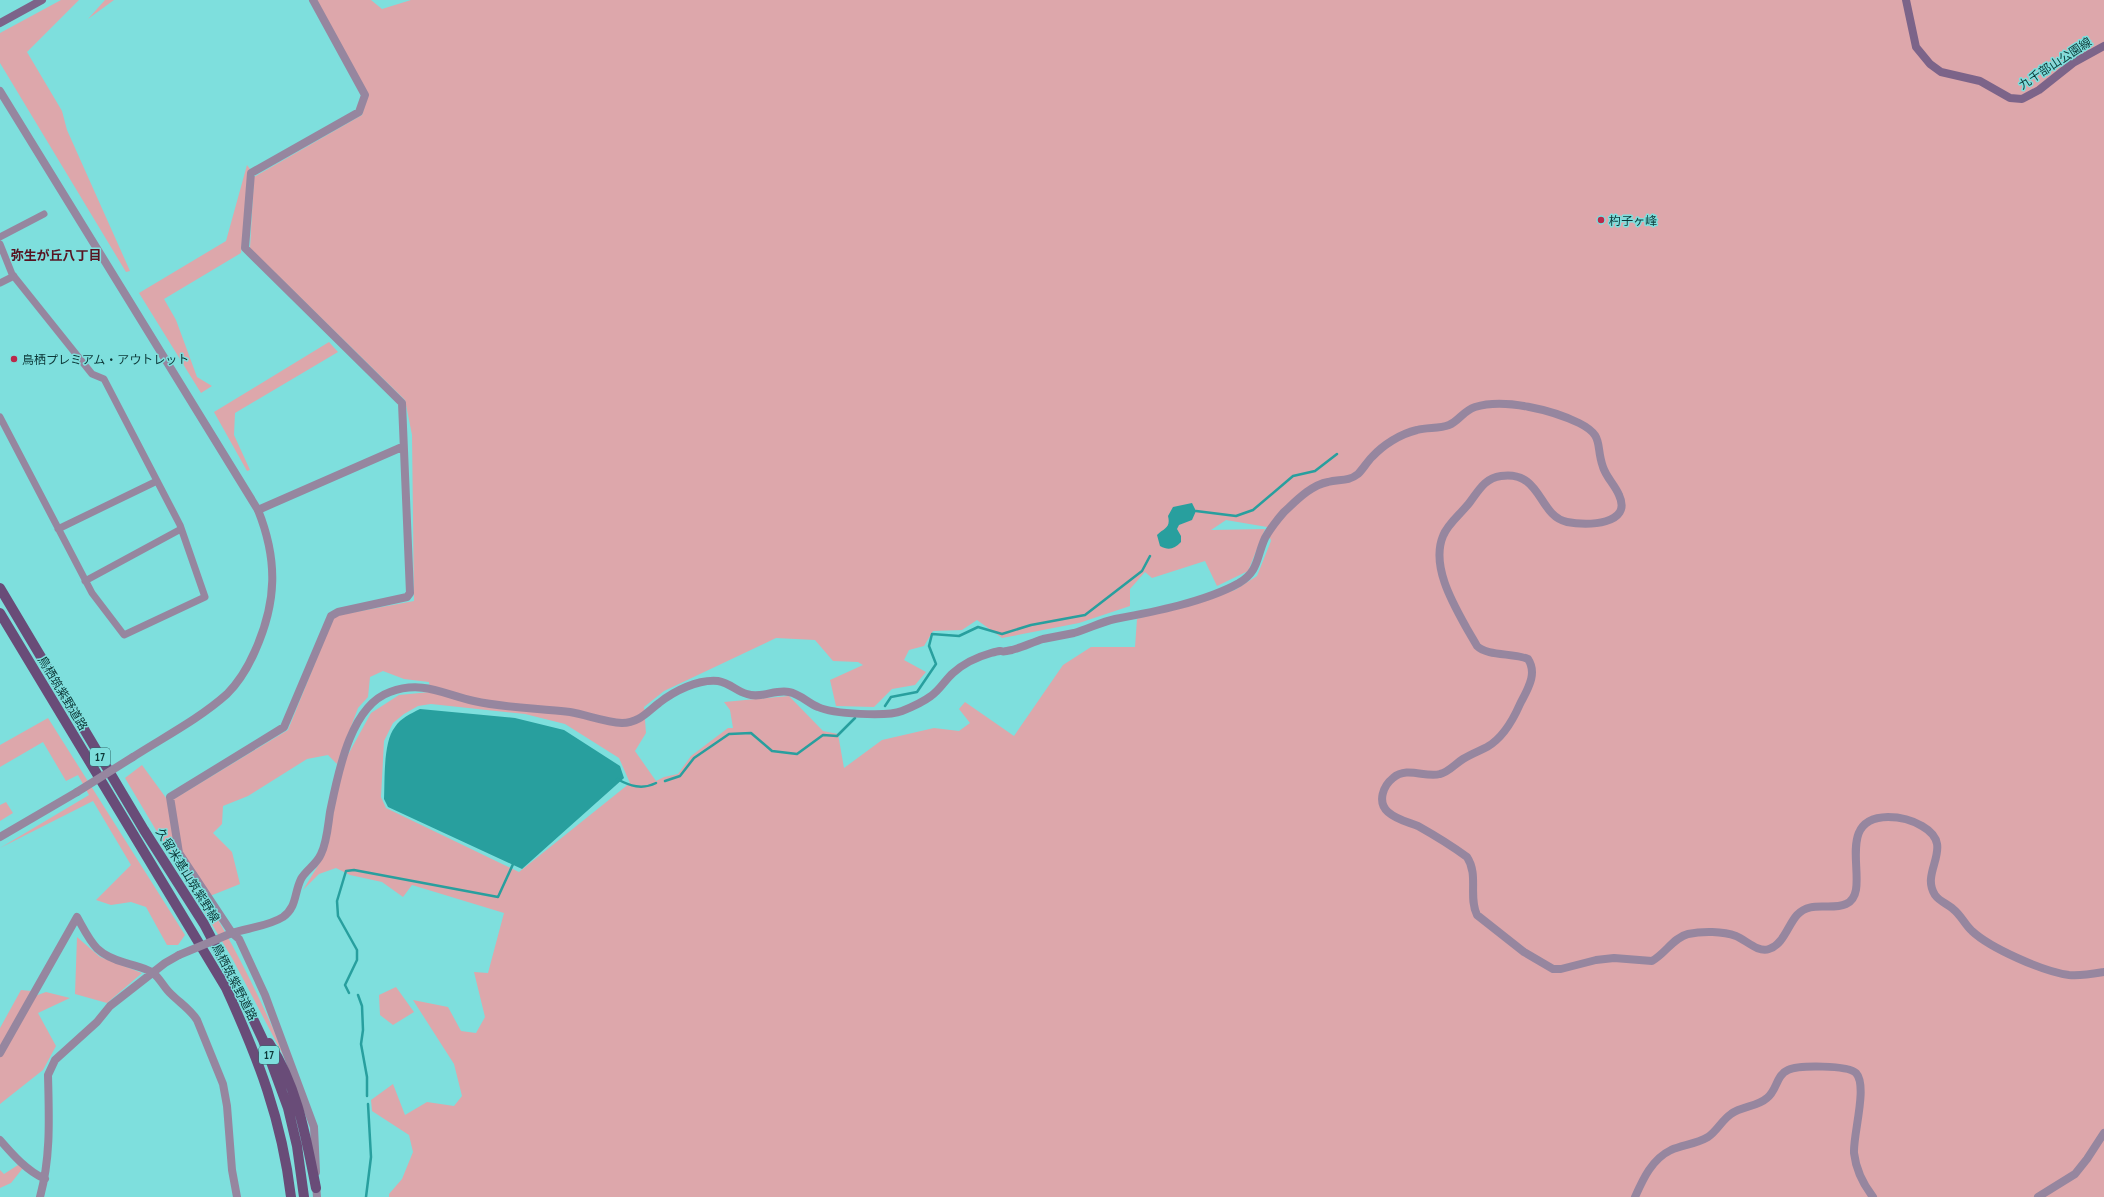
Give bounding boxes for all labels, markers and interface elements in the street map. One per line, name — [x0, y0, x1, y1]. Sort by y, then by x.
street label: 九千部山公園線 — [2016, 34, 2094, 92]
place label: 杓子ヶ峰 — [1609, 213, 1657, 228]
marker: 杓子ヶ峰 — [1596, 215, 1606, 225]
district label: 弥生が丘八丁目 — [10, 247, 102, 264]
place label: 鳥栖プレミアム・アウトレット — [22, 352, 189, 367]
marker: 鳥栖プレミアム・アウトレット — [9, 354, 19, 364]
street label: 鳥栖筑紫野道路 — [35, 653, 91, 733]
road number: 17 — [90, 748, 110, 766]
street label: 久留米基山筑紫野線 — [153, 825, 223, 925]
street label: 鳥栖筑紫野道路 — [209, 941, 261, 1023]
road number: 17 — [259, 1046, 279, 1064]

